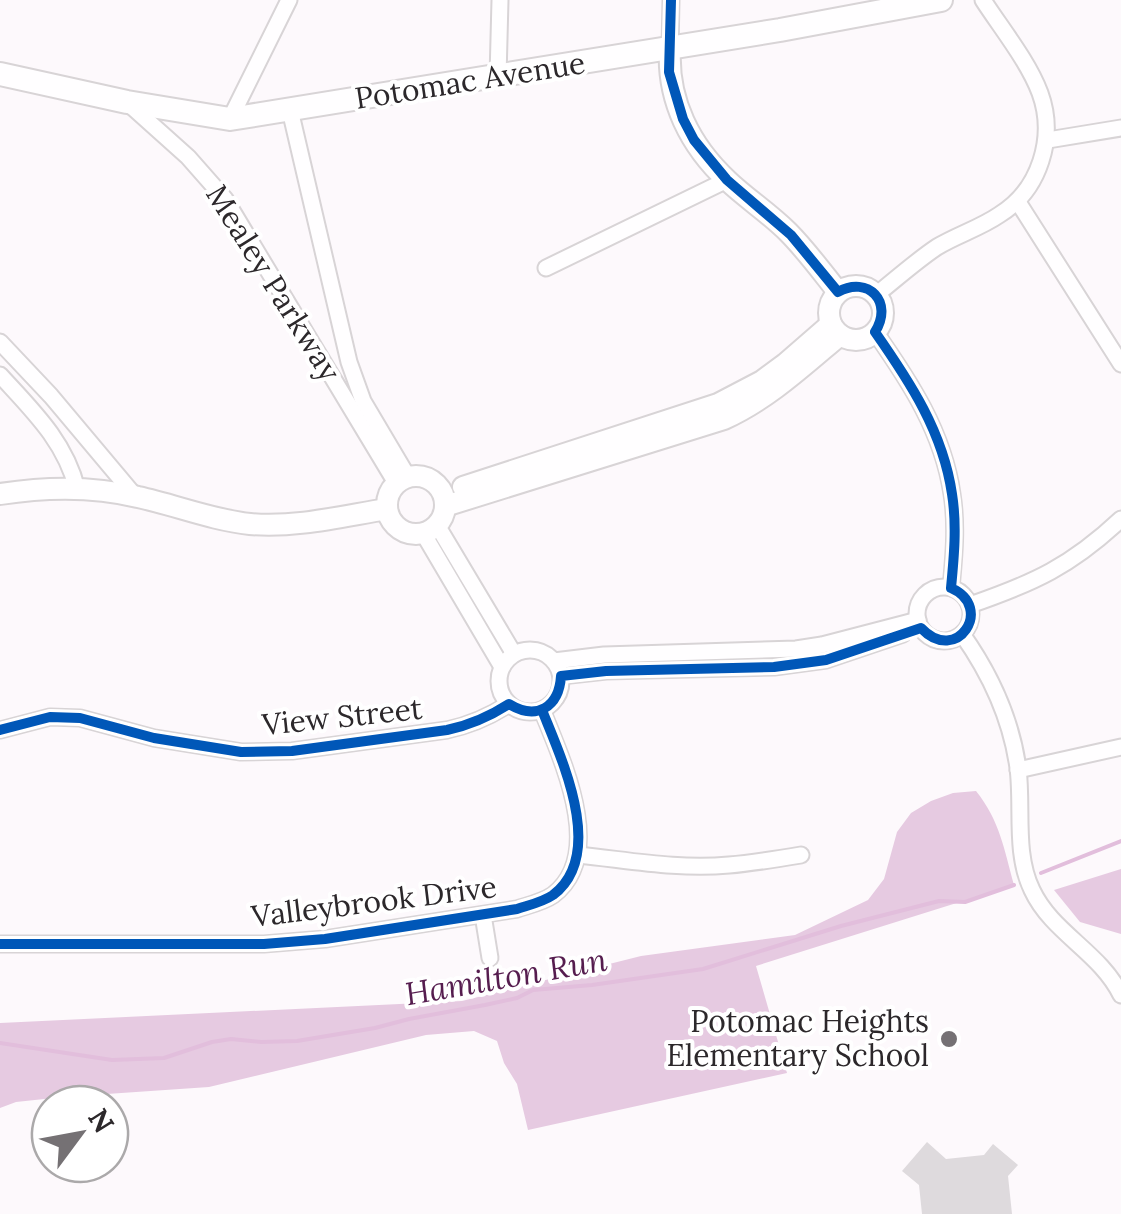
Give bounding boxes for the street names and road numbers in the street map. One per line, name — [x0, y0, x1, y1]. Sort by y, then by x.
street label: Potomac Avenue — [352, 43, 588, 117]
street label: Mealey Parkway — [197, 177, 349, 388]
street label: View Street — [259, 689, 424, 743]
street label: Valleybrook Drive — [248, 867, 499, 936]

